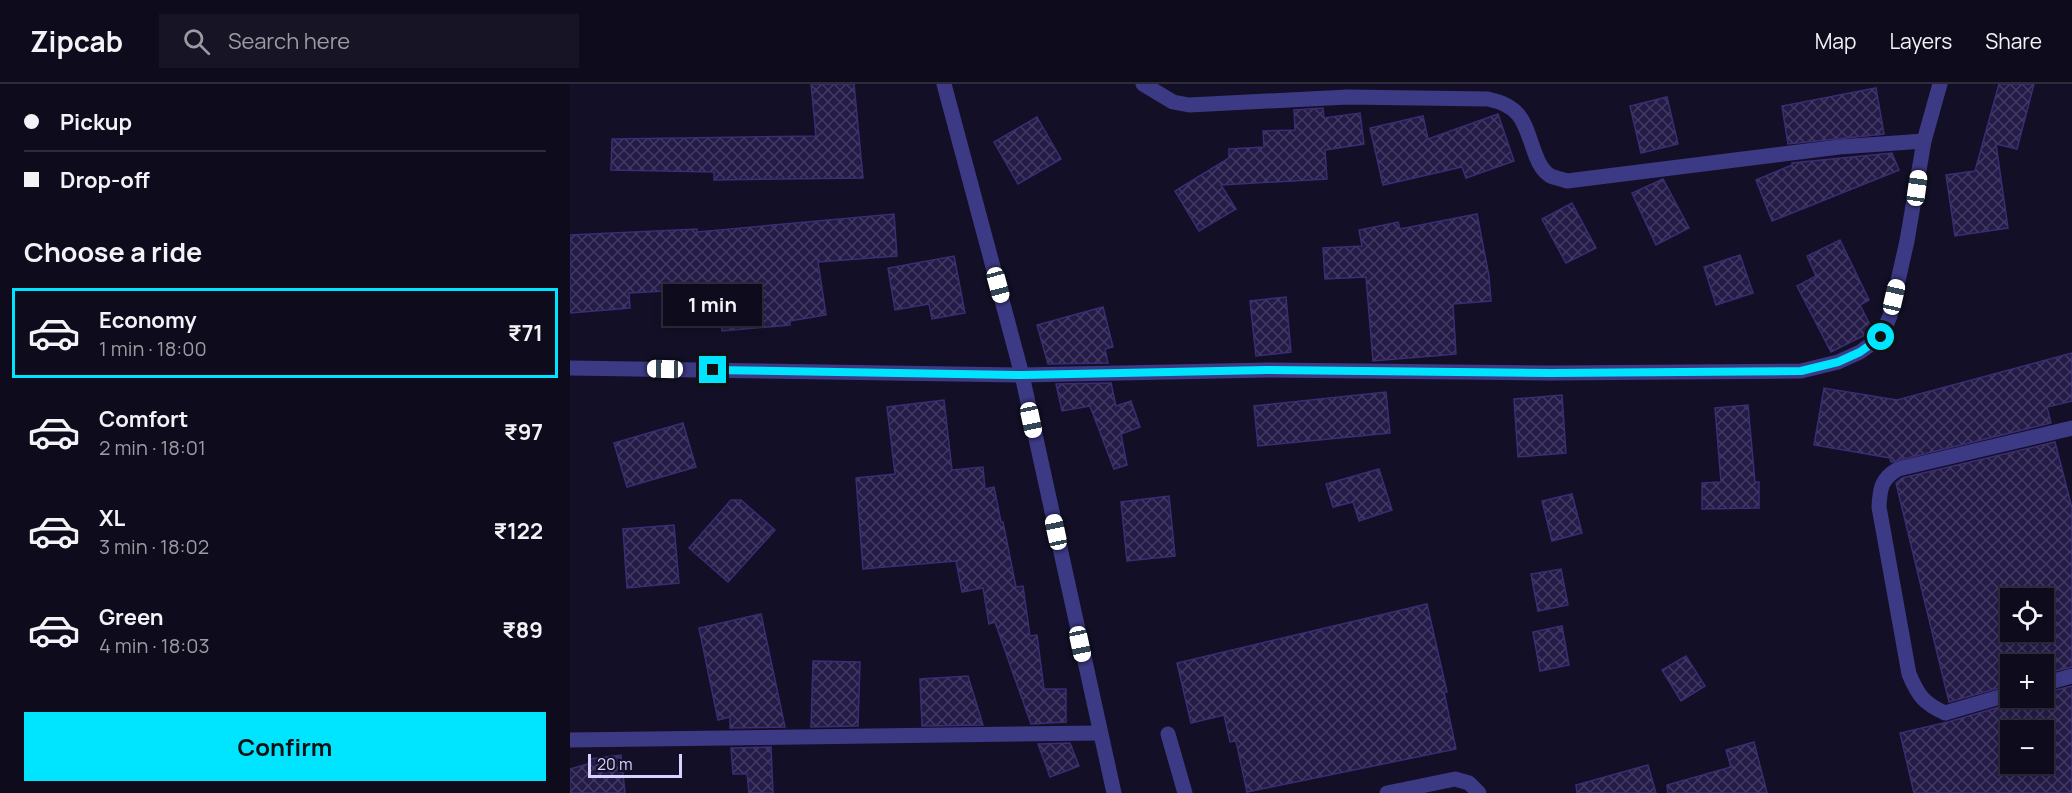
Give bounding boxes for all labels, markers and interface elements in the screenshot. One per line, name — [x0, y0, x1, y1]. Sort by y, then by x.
search box — [159, 14, 579, 68]
text: Zipcab — [30, 22, 123, 60]
icon: search — [180, 25, 213, 58]
text: Search here — [228, 26, 350, 56]
text: Map — [1815, 27, 1856, 55]
text: Layers — [1889, 27, 1952, 55]
text: Share — [1985, 27, 2042, 55]
text: Pickup — [60, 107, 132, 137]
text: Drop-off — [60, 165, 150, 195]
car — [1906, 169, 1928, 207]
text: Choose a ride — [24, 233, 202, 270]
car — [985, 265, 1011, 305]
car — [1881, 277, 1907, 317]
callout: 1 min — [664, 283, 762, 325]
text: 1 min — [688, 291, 737, 318]
text: Economy — [99, 305, 197, 335]
icon: car — [27, 306, 81, 360]
text: ₹71 — [508, 318, 543, 348]
route start — [1867, 323, 1894, 350]
text: 1 min · 18:00 — [99, 335, 207, 362]
route end — [699, 356, 726, 383]
car — [647, 360, 683, 378]
car — [1018, 401, 1044, 439]
text: Comfort — [99, 404, 188, 434]
icon: car — [27, 405, 81, 459]
text: ₹97 — [504, 417, 543, 447]
text: 2 min · 18:01 — [99, 434, 206, 461]
text: XL — [99, 503, 125, 533]
icon: car — [27, 504, 81, 558]
car — [1043, 513, 1069, 551]
text: ₹122 — [494, 516, 543, 546]
text: 3 min · 18:02 — [99, 533, 209, 560]
map controls — [2000, 588, 2054, 774]
button: locate — [2000, 588, 2054, 642]
text: Green — [99, 602, 164, 632]
icon: car — [27, 603, 81, 657]
text: ₹89 — [502, 615, 543, 645]
car — [1067, 625, 1093, 663]
text: 4 min · 18:03 — [99, 632, 209, 659]
button: + — [2000, 654, 2054, 708]
button: Confirm — [24, 712, 546, 781]
button: − — [2000, 720, 2054, 774]
scale bar — [588, 751, 682, 778]
text: 20 m — [597, 753, 633, 775]

